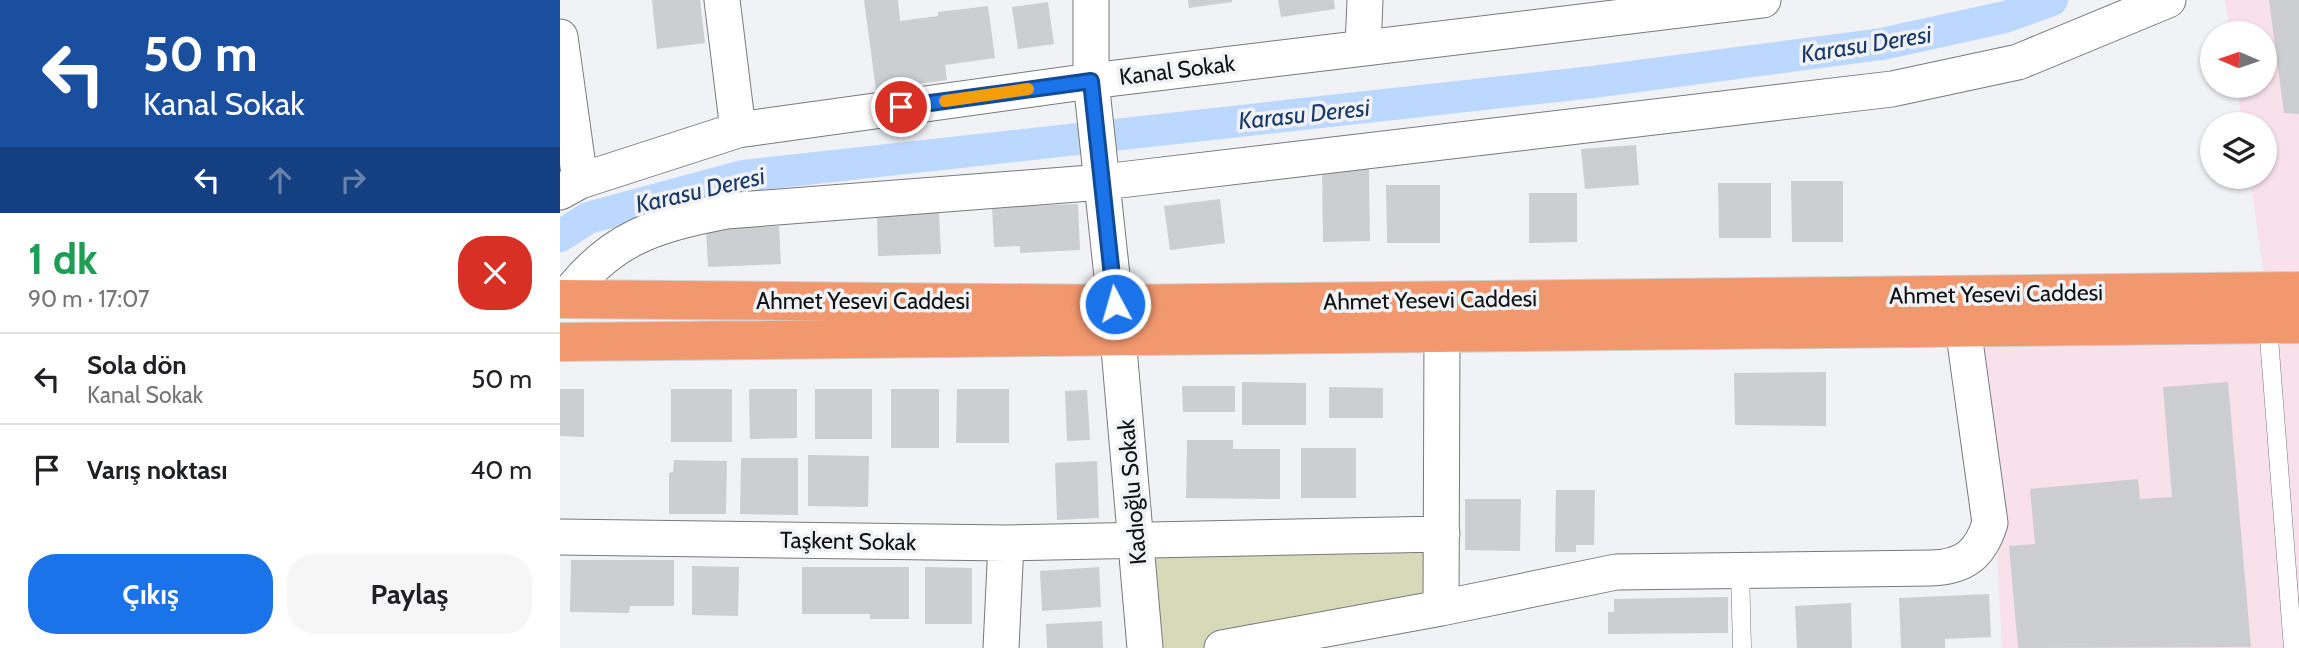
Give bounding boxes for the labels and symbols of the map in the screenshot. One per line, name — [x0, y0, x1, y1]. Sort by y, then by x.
water label: Karasu Deresi — [1799, 19, 1934, 69]
north arrow — [2200, 21, 2277, 98]
street label: Kanal Sokak — [1118, 49, 1237, 91]
pin — [871, 77, 931, 137]
water label: Karasu Deresi — [1237, 93, 1372, 135]
water label: Karasu Deresi — [632, 161, 768, 219]
position arrow — [1078, 267, 1152, 341]
street label: Ahmet Yesevi Caddesi — [1889, 278, 2103, 310]
street label: Ahmet Yesevi Caddesi — [1323, 284, 1537, 316]
street label: Ahmet Yesevi Caddesi — [756, 287, 970, 315]
street label: Kadıoğlu Sokak — [1112, 417, 1152, 566]
street label: Taşkent Sokak — [780, 526, 917, 556]

